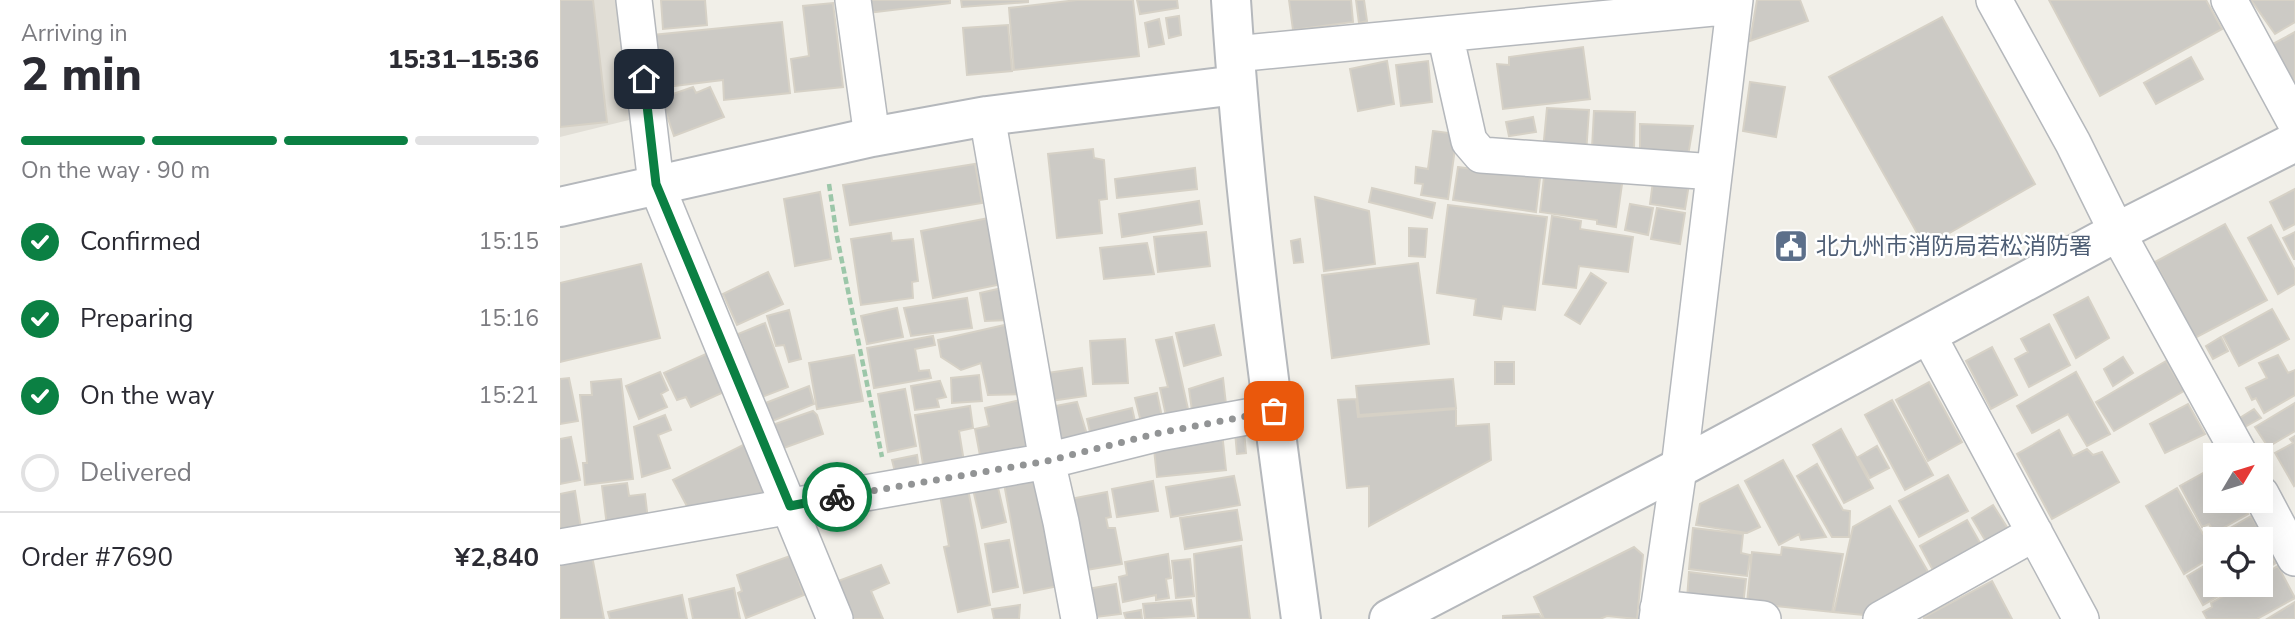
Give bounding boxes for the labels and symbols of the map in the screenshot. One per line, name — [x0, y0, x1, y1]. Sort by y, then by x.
pin — [614, 49, 674, 109]
public building icon: 北九州市消防局若松消防署 — [1772, 227, 1810, 265]
place label: 北九州市消防局若松消防署 — [1816, 231, 2092, 262]
pin — [1244, 381, 1304, 441]
north arrow — [2203, 443, 2273, 513]
courier — [802, 462, 872, 532]

